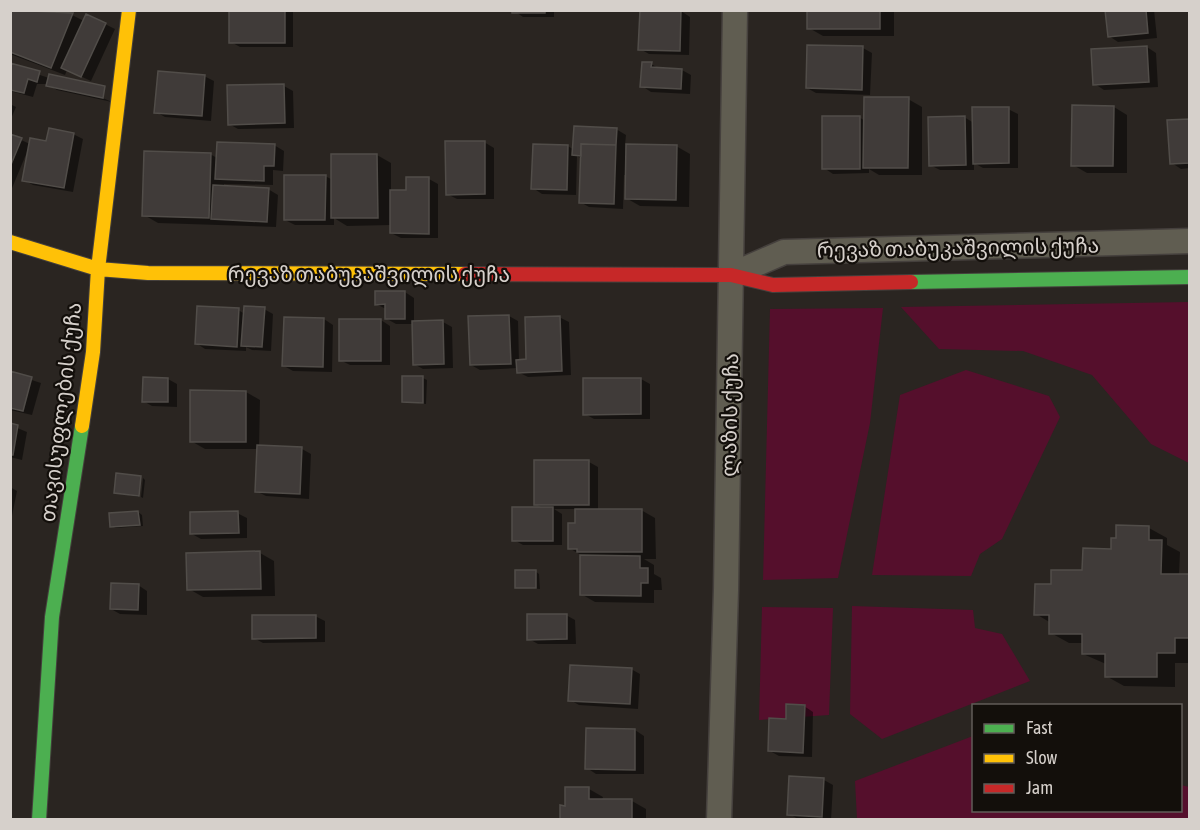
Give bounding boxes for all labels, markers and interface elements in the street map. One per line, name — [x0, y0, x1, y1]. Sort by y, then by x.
street label: რევაზ თაბუკაშვილის ქუჩა — [817, 233, 1099, 263]
street label: რევაზ თაბუკაშვილის ქუჩა — [228, 262, 510, 288]
street label: თავისუფლების ქუჩა — [35, 301, 87, 523]
street label: ლაზის ქუჩა — [716, 353, 744, 477]
legend — [972, 704, 1182, 812]
text: Fast — [1026, 717, 1053, 738]
text: Slow — [1026, 747, 1057, 768]
text: Jam — [1026, 777, 1053, 798]

